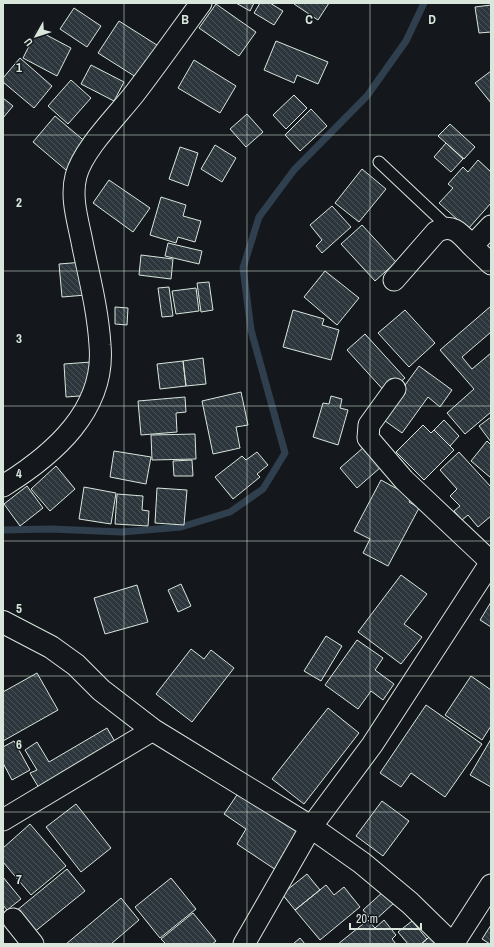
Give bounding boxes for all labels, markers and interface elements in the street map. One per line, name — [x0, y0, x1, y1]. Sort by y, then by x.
text: B — [181, 11, 189, 28]
text: C — [305, 11, 313, 28]
text: D — [428, 11, 436, 28]
north arrow — [16, 16, 56, 56]
text: U — [21, 35, 36, 49]
text: 1 — [16, 59, 22, 76]
text: 2 — [16, 194, 22, 211]
text: 3 — [16, 330, 22, 347]
text: 4 — [16, 465, 22, 482]
text: 5 — [16, 600, 22, 617]
text: 6 — [16, 736, 22, 753]
text: 7 — [16, 871, 22, 888]
scale bar — [350, 905, 421, 931]
text: 20 m — [356, 911, 378, 927]

